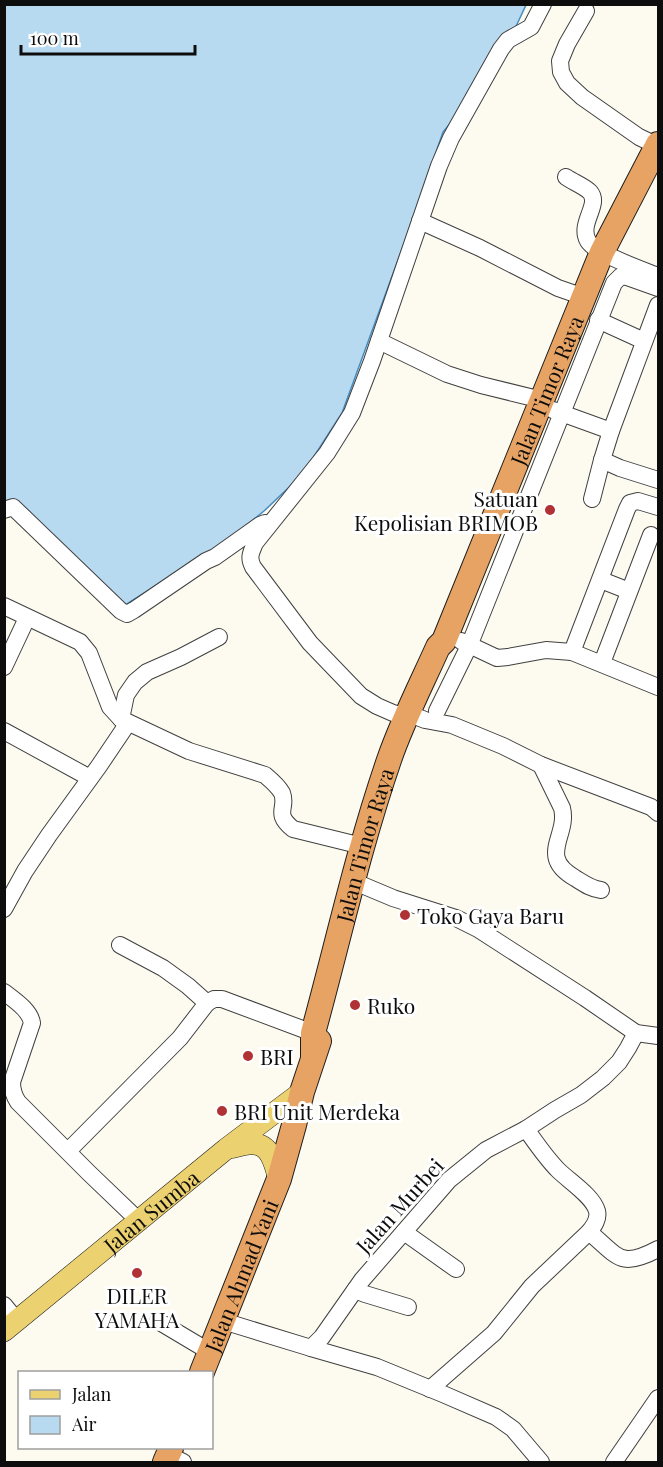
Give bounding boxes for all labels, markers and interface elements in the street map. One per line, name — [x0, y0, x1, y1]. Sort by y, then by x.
scale bar — [21, 18, 195, 56]
text: 100 m — [30, 26, 79, 50]
street label: Jalan Timor Raya — [503, 311, 589, 470]
place label: Satuan Kepolisian BRIMOB — [354, 484, 538, 536]
marker: Satuan Kepolisian BRIMOB — [543, 503, 557, 517]
street label: Jalan Timor Raya — [328, 764, 400, 926]
place label: Toko Gaya Baru — [417, 901, 564, 929]
marker: Toko Gaya Baru — [398, 908, 412, 922]
place label: Ruko — [367, 991, 415, 1019]
marker: Ruko — [348, 998, 362, 1012]
place label: BRI — [260, 1042, 294, 1070]
marker: BRI — [241, 1049, 255, 1063]
place label: BRI Unit Merdeka — [234, 1097, 401, 1125]
marker: BRI Unit Merdeka — [215, 1104, 229, 1118]
street label: Jalan Murbei — [348, 1151, 449, 1259]
street label: Jalan Sumba — [97, 1163, 205, 1259]
street label: Jalan Ahmad Yani — [197, 1195, 284, 1357]
marker: DILER YAMAHA — [130, 1266, 144, 1280]
place label: DILER YAMAHA — [94, 1281, 180, 1333]
legend — [18, 1371, 213, 1449]
text: Jalan — [71, 1382, 112, 1406]
text: Air — [71, 1412, 97, 1436]

